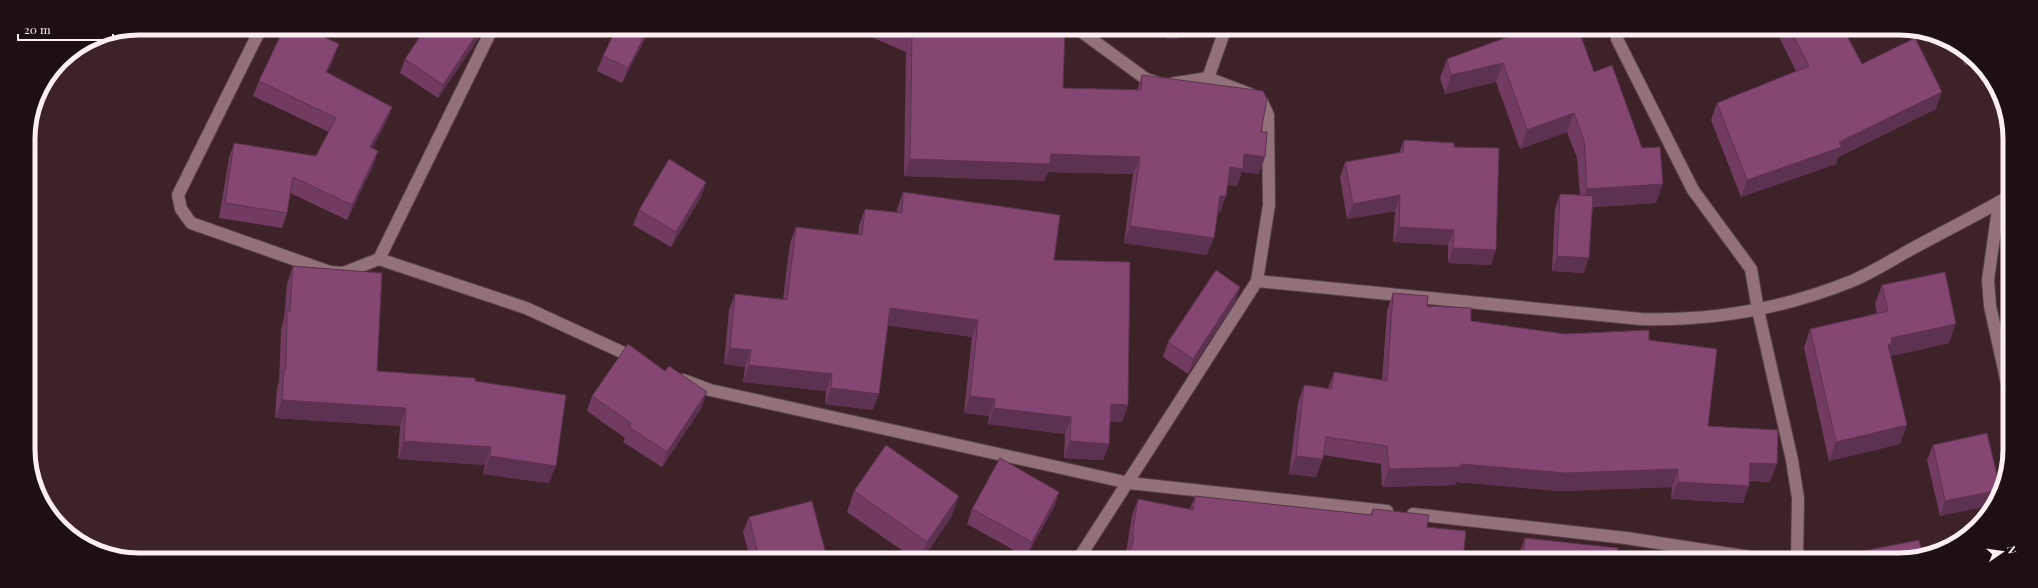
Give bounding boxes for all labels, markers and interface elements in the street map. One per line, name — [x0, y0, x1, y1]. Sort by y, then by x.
scale bar — [18, 16, 113, 42]
text: 20 m — [24, 21, 51, 37]
north arrow — [1982, 532, 2022, 572]
text: N — [2004, 544, 2020, 555]

